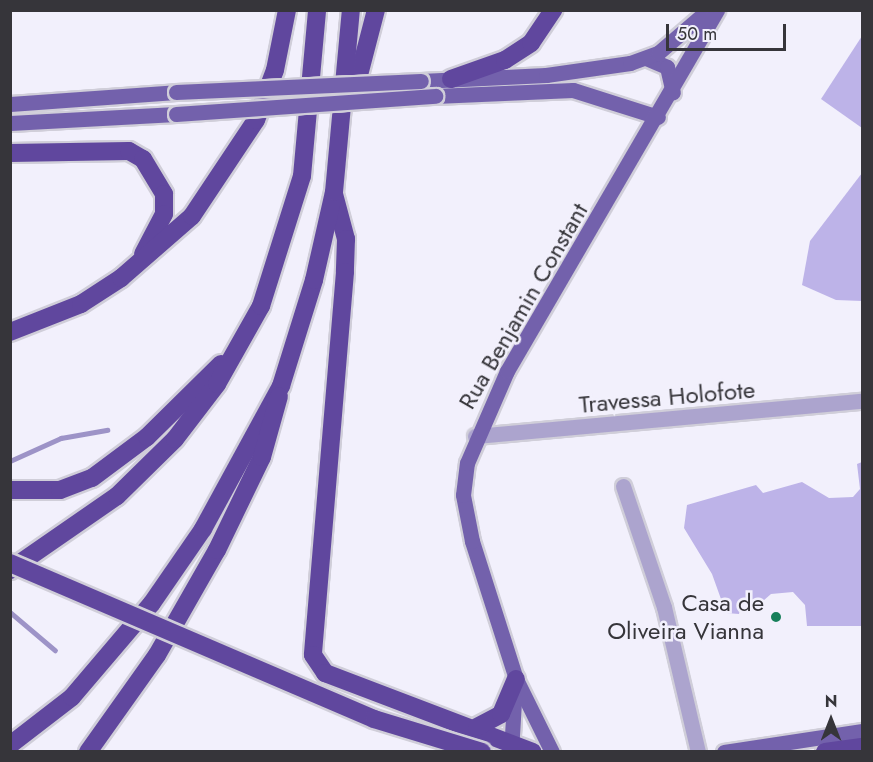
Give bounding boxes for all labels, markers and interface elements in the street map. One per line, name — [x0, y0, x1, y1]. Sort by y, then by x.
scale bar — [669, 12, 789, 50]
text: 50 m — [677, 21, 717, 47]
street label: Rua Benjamin Constant — [452, 198, 594, 414]
street label: Travessa Holofote — [578, 375, 756, 419]
place label: Casa de Oliveira Vianna — [607, 589, 764, 645]
marker: Casa de Oliveira Vianna — [769, 610, 783, 624]
north arrow — [801, 690, 861, 750]
text: N — [825, 690, 837, 713]

